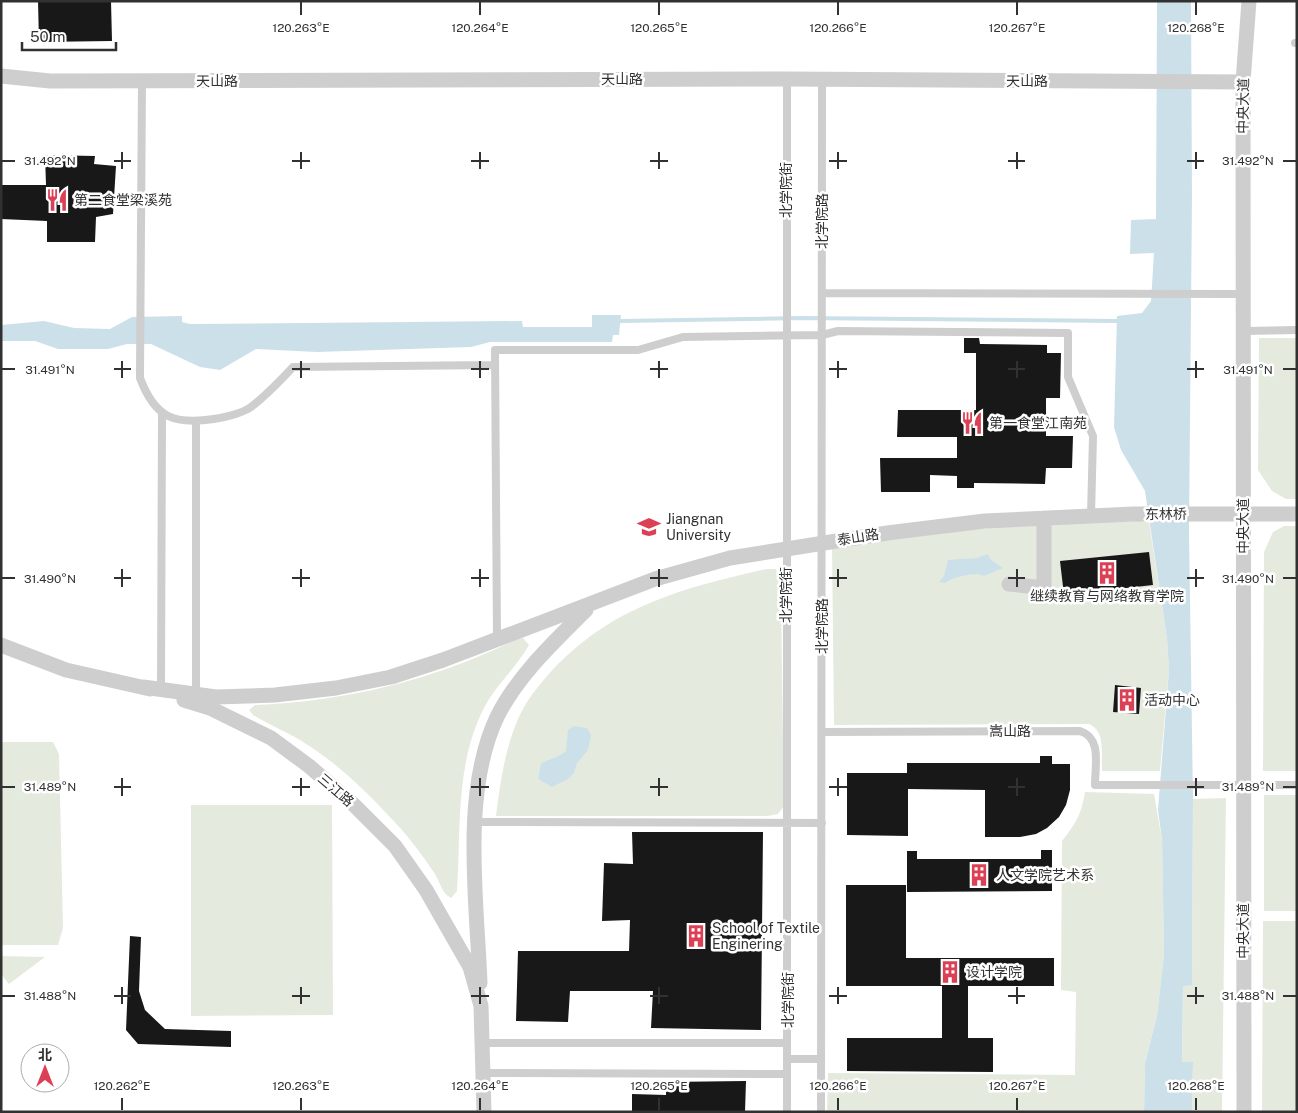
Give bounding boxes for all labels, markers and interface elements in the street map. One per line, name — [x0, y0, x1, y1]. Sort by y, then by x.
scale bar — [22, 20, 116, 52]
text: 120.263°E — [272, 21, 330, 35]
text: 120.264°E — [451, 21, 509, 35]
text: 120.265°E — [630, 21, 688, 35]
text: 120.266°E — [809, 21, 867, 35]
text: 120.267°E — [989, 21, 1045, 35]
text: 120.268°E — [1167, 21, 1225, 35]
text: 50 m — [30, 28, 65, 45]
street label: 天山路 — [601, 71, 643, 87]
street label: 天山路 — [196, 73, 238, 89]
street label: 天山路 — [1006, 73, 1048, 89]
street label: 中央大道 — [1235, 78, 1251, 134]
text: 31.492°N — [24, 154, 76, 168]
text: 31.492°N — [1222, 154, 1274, 168]
street label: 北学院街 — [778, 162, 794, 218]
restaurant icon: 第二食堂梁溪苑 — [44, 187, 70, 213]
place label: 第二食堂梁溪苑 — [74, 192, 172, 208]
street label: 北学院路 — [814, 193, 830, 249]
text: 31.491°N — [25, 363, 75, 377]
text: 31.491°N — [1223, 363, 1273, 377]
restaurant icon: 第一食堂江南苑 — [959, 410, 985, 436]
place label: 第一食堂江南苑 — [989, 415, 1087, 431]
street label: 中央大道 — [1235, 498, 1251, 554]
street label: 东林桥 — [1145, 506, 1187, 522]
place label: Jiangnan University — [666, 511, 732, 543]
school or university icon: Jiangnan University — [636, 514, 662, 540]
street label: 泰山路 — [836, 526, 880, 548]
building icon: 继续教育与网络教育学院 — [1094, 560, 1120, 586]
street label: 北学院街 — [778, 567, 794, 623]
text: 31.490°N — [24, 572, 76, 586]
text: 31.490°N — [1222, 572, 1274, 586]
place label: 继续教育与网络教育学院 — [1030, 588, 1184, 604]
street label: 北学院路 — [814, 598, 830, 654]
building icon: 活动中心 — [1114, 687, 1140, 713]
place label: 活动中心 — [1144, 692, 1200, 708]
street label: 嵩山路 — [989, 723, 1031, 739]
street label: 三江路 — [315, 770, 357, 810]
text: 31.489°N — [24, 780, 76, 794]
text: 31.489°N — [1222, 780, 1274, 794]
building icon: 人文学院艺术系 — [966, 862, 992, 888]
place label: 人文学院艺术系 — [996, 867, 1094, 883]
street label: 中央大道 — [1235, 903, 1251, 959]
place label: School of Textile Enginering — [712, 920, 820, 952]
building icon: School of Textile Enginering — [683, 923, 709, 949]
building icon: 设计学院 — [937, 959, 963, 985]
place label: 设计学院 — [966, 964, 1022, 980]
street label: 北学院街 — [780, 972, 796, 1028]
text: 31.488°N — [24, 989, 76, 1003]
text: 31.488°N — [1222, 989, 1274, 1003]
north arrow — [20, 1043, 70, 1093]
text: 北 — [38, 1047, 52, 1063]
text: 120.262°E — [93, 1079, 151, 1093]
text: 120.263°E — [272, 1079, 330, 1093]
text: 120.264°E — [451, 1079, 509, 1093]
text: 120.265°E — [630, 1079, 688, 1093]
text: 120.266°E — [809, 1079, 867, 1093]
text: 120.267°E — [989, 1079, 1045, 1093]
text: 120.268°E — [1167, 1079, 1225, 1093]

